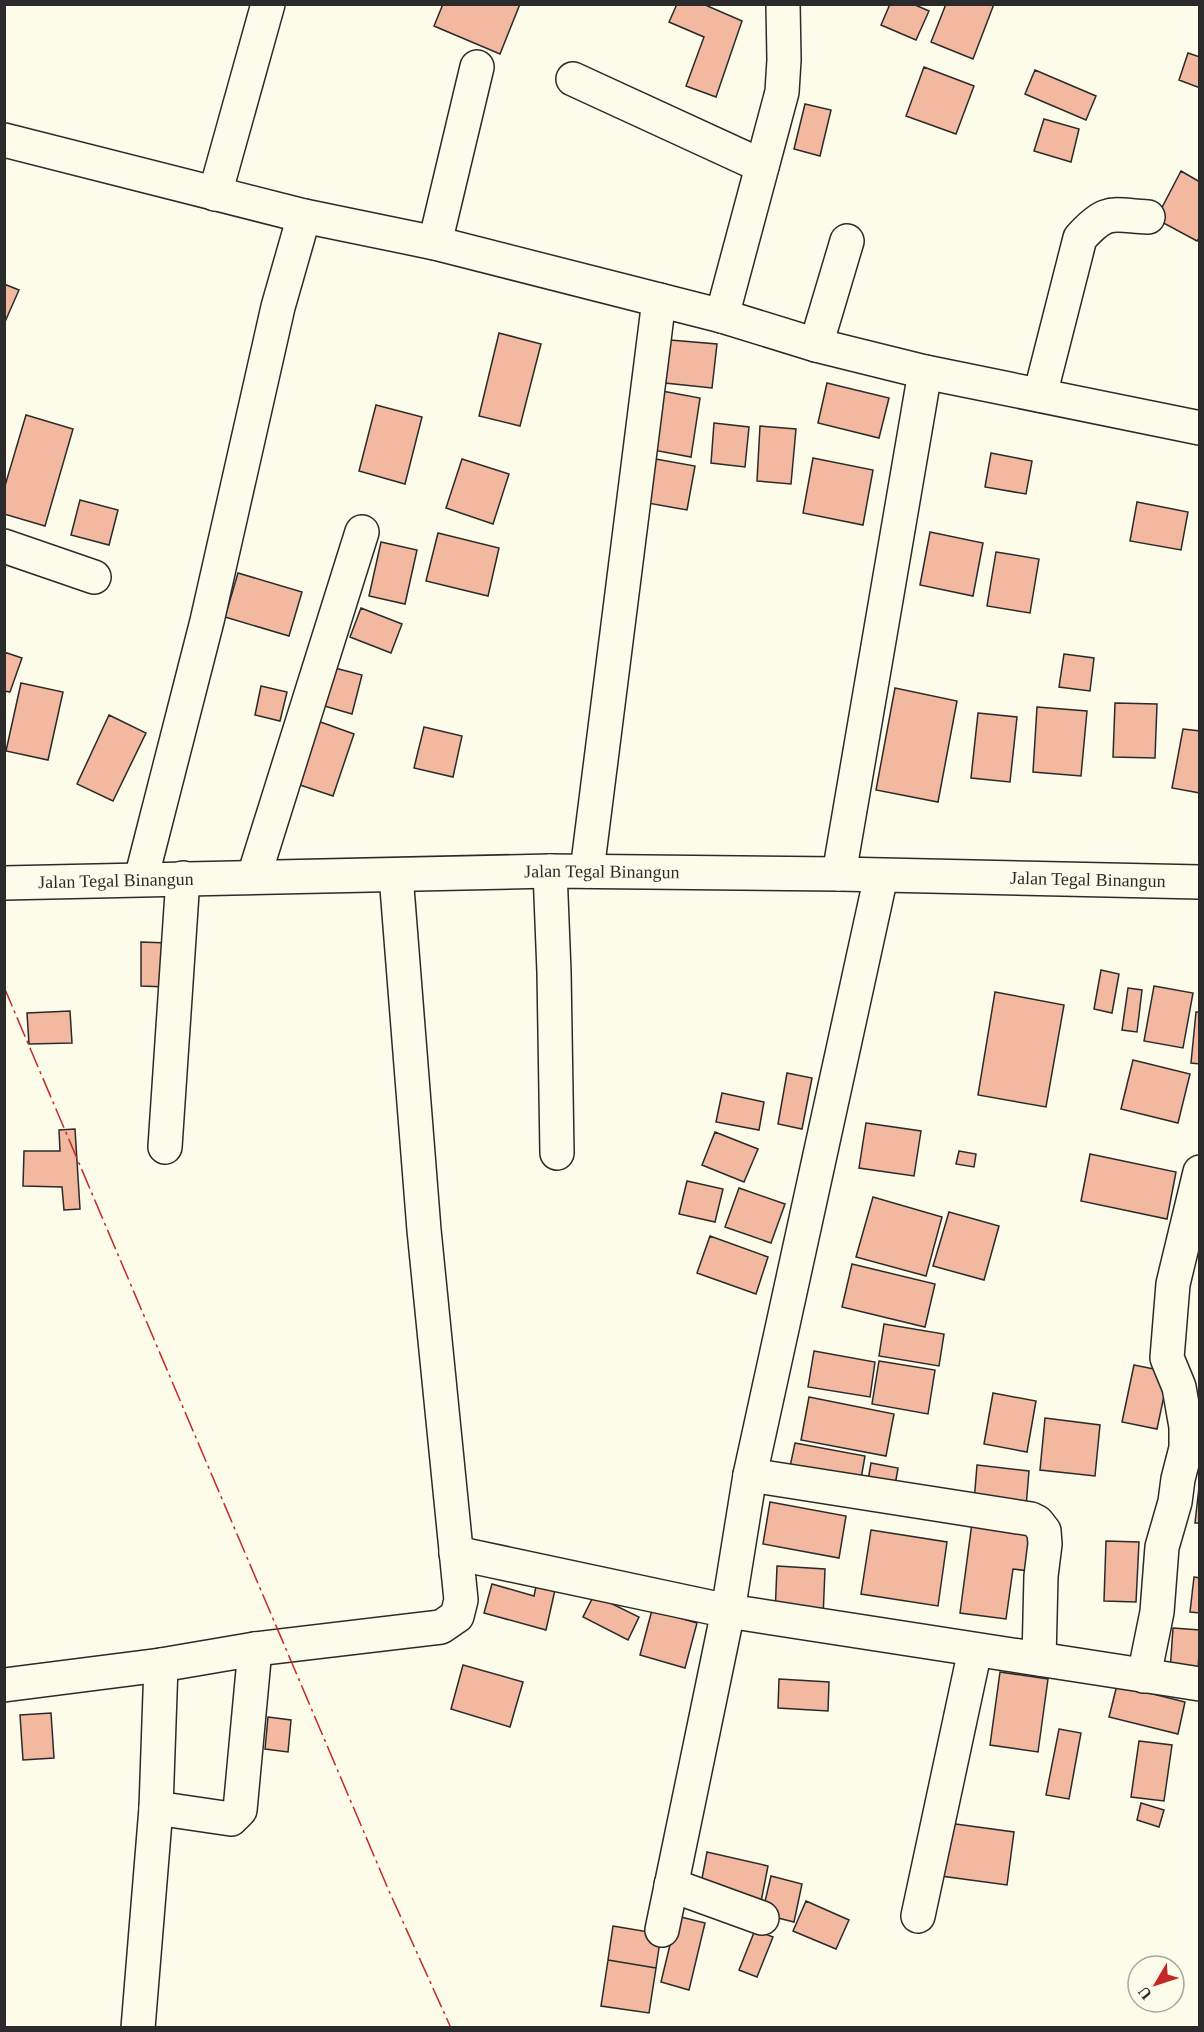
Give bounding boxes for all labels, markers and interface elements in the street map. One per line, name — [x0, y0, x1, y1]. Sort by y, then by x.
street label: Jalan Tegal Binangun — [524, 861, 680, 882]
street label: Jalan Tegal Binangun — [1010, 868, 1166, 891]
street label: Jalan Tegal Binangun — [38, 869, 194, 892]
north arrow — [1126, 1954, 1186, 2014]
text: U — [1134, 1983, 1155, 2003]

